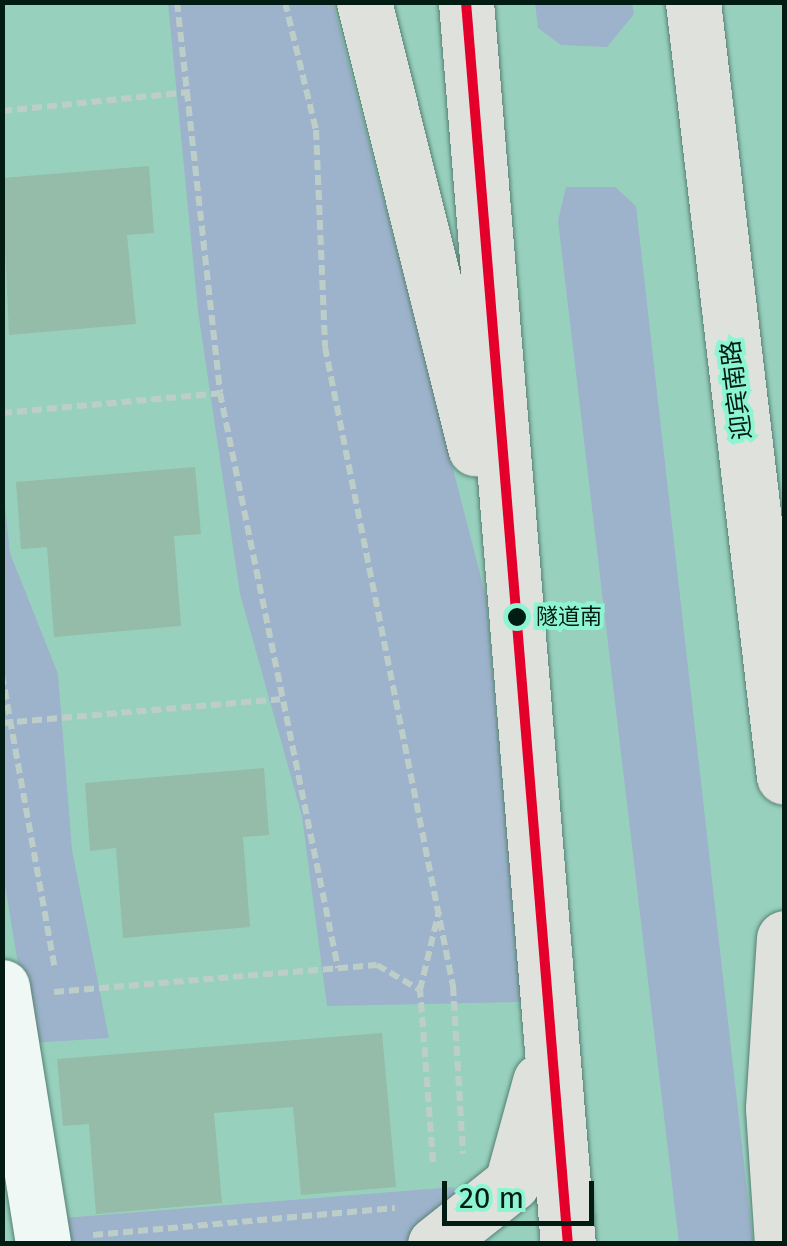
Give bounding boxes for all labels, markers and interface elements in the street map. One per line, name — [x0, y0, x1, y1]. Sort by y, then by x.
street label: 迎宾南路 — [716, 339, 758, 441]
place label: 隧道南 — [536, 604, 602, 630]
marker: 隧道南 — [507, 607, 527, 627]
scale bar — [447, 1161, 600, 1223]
text: 20 m — [459, 1180, 524, 1216]

